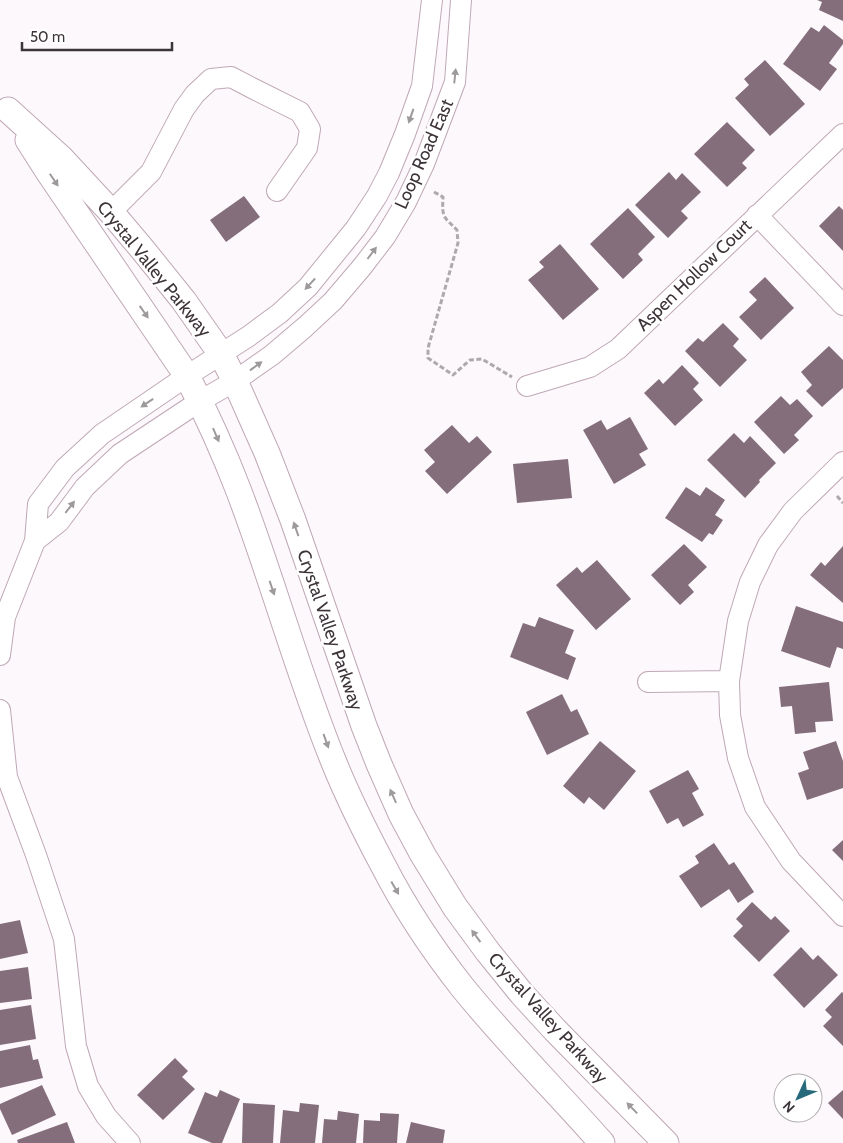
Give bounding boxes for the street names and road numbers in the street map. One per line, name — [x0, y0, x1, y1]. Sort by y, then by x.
street label: Loop Road East — [390, 96, 458, 212]
street label: Crystal Valley Parkway — [92, 197, 216, 341]
street label: Aspen Hollow Court — [632, 214, 756, 336]
street label: Crystal Valley Parkway — [292, 547, 368, 713]
street label: Crystal Valley Parkway — [483, 948, 613, 1088]

